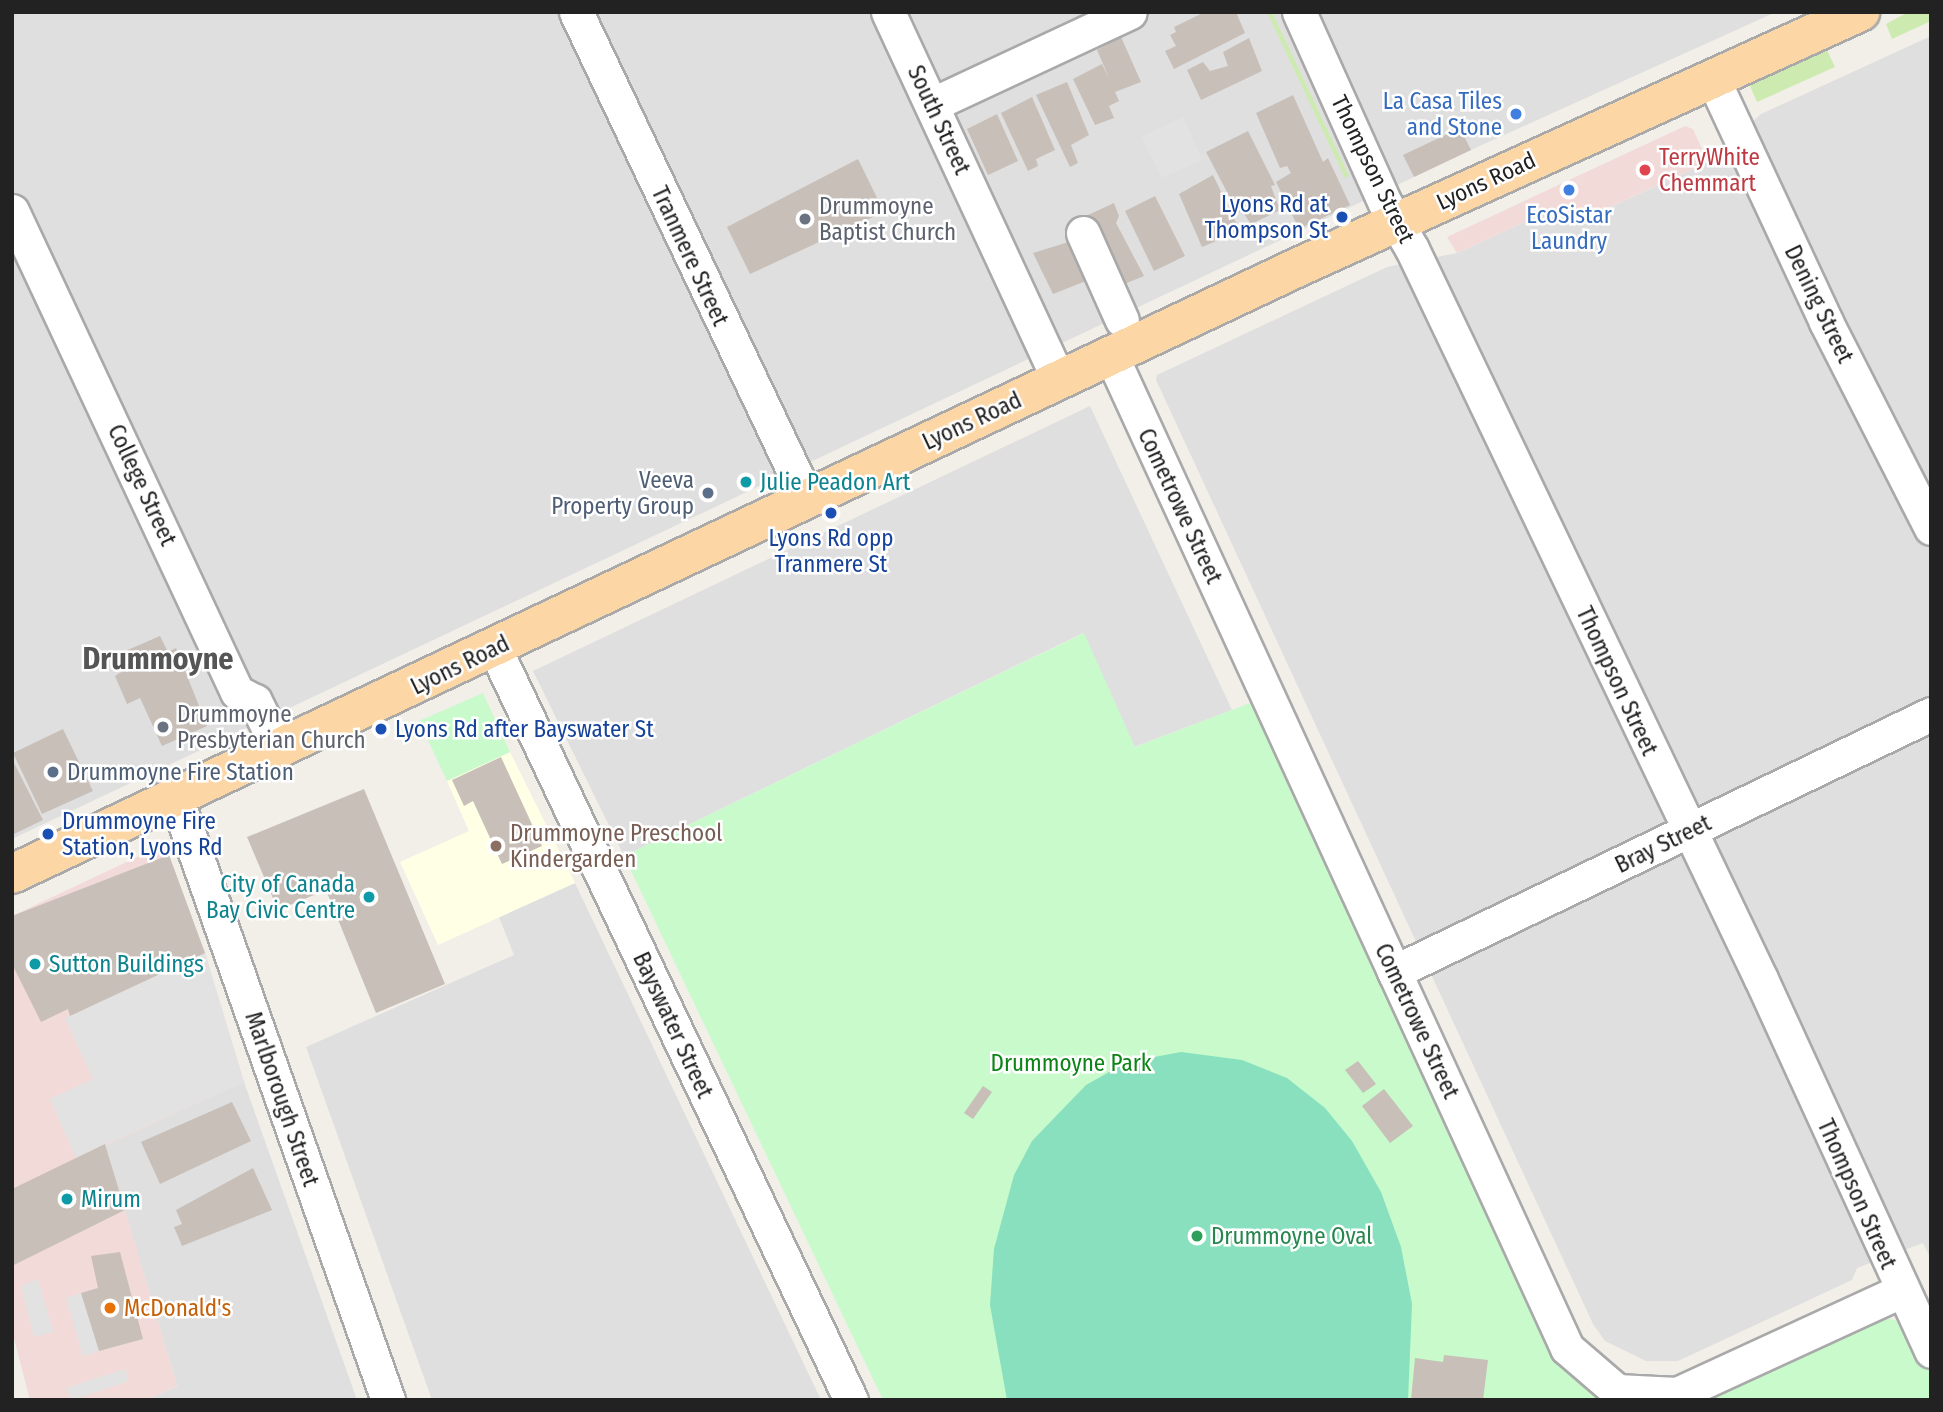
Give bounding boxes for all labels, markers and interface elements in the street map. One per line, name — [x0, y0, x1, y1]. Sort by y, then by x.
street label: South Street — [902, 61, 976, 179]
place label: La Casa Tiles and Stone — [1383, 87, 1502, 141]
street label: Thompson Street — [1325, 91, 1421, 247]
marker: La Casa Tiles and Stone — [1508, 106, 1524, 122]
place label: TerryWhite Chemmart — [1659, 143, 1760, 197]
street label: Lyons Road — [1432, 146, 1540, 216]
marker: TerryWhite Chemmart — [1637, 162, 1653, 178]
street label: Tranmere Street — [646, 182, 734, 330]
marker: EcoSistar Laundry — [1561, 182, 1577, 198]
place label: Lyons Rd at Thompson St — [1205, 190, 1328, 244]
place label: Drummoyne Baptist Church — [819, 192, 956, 246]
place label: EcoSistar Laundry — [1526, 201, 1612, 255]
marker: Lyons Rd at Thompson St — [1334, 209, 1350, 225]
marker: Drummoyne Baptist Church — [797, 211, 813, 227]
street label: Dening Street — [1779, 241, 1859, 367]
street label: Lyons Road — [918, 386, 1026, 456]
street label: College Street — [102, 420, 182, 550]
street label: Cometrowe Street — [1132, 424, 1228, 588]
place label: Veeva Property Group — [551, 466, 694, 520]
place label: Julie Peadon Art — [760, 468, 910, 496]
marker: Julie Peadon Art — [738, 474, 754, 490]
marker: Veeva Property Group — [700, 485, 716, 501]
marker: Lyons Rd opp Tranmere St — [823, 505, 839, 521]
place label: Lyons Rd opp Tranmere St — [769, 524, 893, 578]
street label: Thompson Street — [1571, 602, 1663, 760]
street label: Lyons Road — [406, 629, 514, 701]
district label: Drummoyne — [82, 641, 234, 677]
place label: Drummoyne Presbyterian Church — [177, 700, 366, 754]
place label: Lyons Rd after Bayswater St — [395, 715, 654, 743]
marker: Drummoyne Presbyterian Church — [155, 719, 171, 735]
marker: Lyons Rd after Bayswater St — [373, 721, 389, 737]
place label: Drummoyne Fire Station — [67, 758, 294, 786]
marker: Drummoyne Fire Station — [45, 764, 61, 780]
place label: Drummoyne Fire Station, Lyons Rd — [62, 807, 223, 861]
street label: Bray Street — [1611, 809, 1715, 879]
place label: Drummoyne Preschool Kindergarden — [510, 819, 722, 873]
marker: Drummoyne Fire Station, Lyons Rd — [40, 826, 56, 842]
marker: Drummoyne Preschool Kindergarden — [488, 838, 504, 854]
place label: City of Canada Bay Civic Centre — [206, 870, 355, 924]
marker: City of Canada Bay Civic Centre — [361, 889, 377, 905]
street label: Cometrowe Street — [1369, 939, 1465, 1103]
street label: Bayswater Street — [627, 948, 719, 1102]
place label: Sutton Buildings — [49, 950, 204, 978]
marker: Sutton Buildings — [27, 956, 43, 972]
street label: Marlborough Street — [239, 1008, 325, 1190]
park label: Drummoyne Park — [991, 1049, 1151, 1077]
street label: Thompson Street — [1812, 1115, 1902, 1273]
place label: Mirum — [81, 1185, 141, 1213]
marker: Mirum — [59, 1191, 75, 1207]
place label: Drummoyne Oval — [1211, 1222, 1372, 1250]
marker: Drummoyne Oval — [1189, 1228, 1205, 1244]
place label: McDonald's — [124, 1294, 231, 1322]
marker: McDonald's — [102, 1300, 118, 1316]

